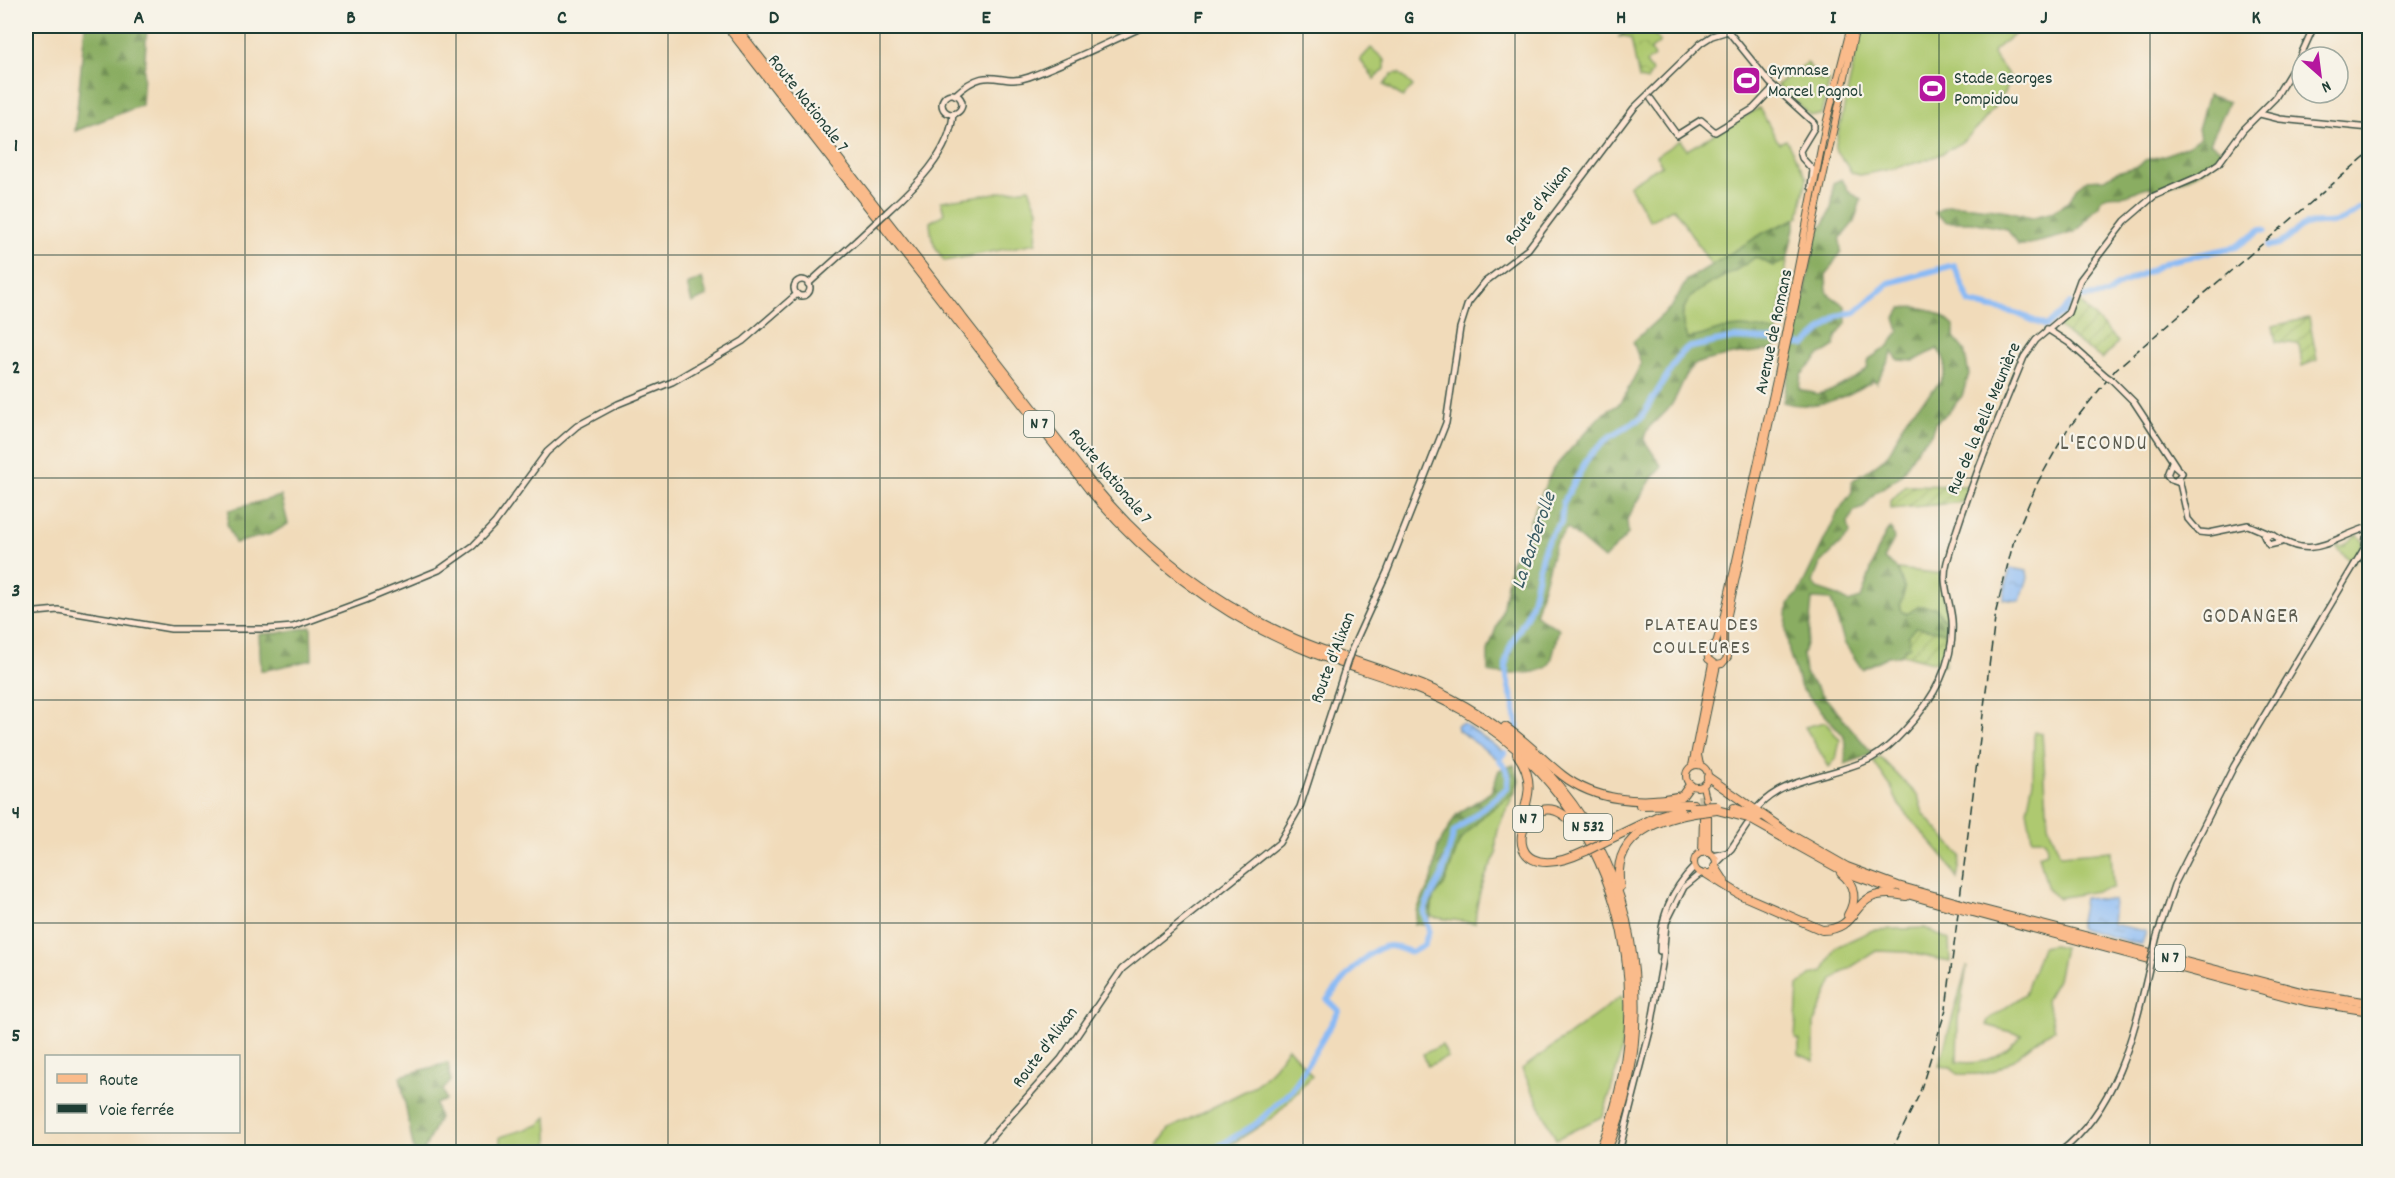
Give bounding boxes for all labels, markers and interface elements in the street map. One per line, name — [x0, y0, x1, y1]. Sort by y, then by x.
text: A — [134, 5, 145, 33]
text: B — [346, 5, 356, 33]
text: C — [557, 5, 567, 33]
text: D — [769, 5, 780, 33]
text: E — [981, 5, 991, 33]
text: F — [1194, 5, 1204, 33]
text: G — [1404, 5, 1414, 33]
text: H — [1616, 5, 1626, 33]
text: I — [1830, 5, 1837, 33]
text: J — [2040, 5, 2048, 33]
text: K — [2251, 5, 2261, 33]
north arrow — [2290, 45, 2350, 105]
street label: Route Nationale 7 — [761, 50, 853, 158]
place label: Gymnase Marcel Pagnol — [1768, 59, 1863, 105]
sports icon: Gymnase Marcel Pagnol — [1731, 65, 1763, 97]
place label: Stade Georges Pompidou — [1954, 67, 2053, 113]
sports icon: Stade Georges Pompidou — [1917, 73, 1949, 105]
text: N — [2317, 74, 2335, 98]
text: 1 — [14, 133, 18, 161]
street label: Route d'Alixan — [1500, 160, 1578, 252]
street label: Avenue de Romans — [1750, 267, 1800, 397]
street label: Rue de la Belle Meunière — [1942, 339, 2028, 499]
text: 2 — [12, 355, 20, 383]
road number: N 7 — [1024, 411, 1054, 437]
street label: Route Nationale 7 — [1061, 424, 1157, 530]
district label: L'ECONDU — [2060, 430, 2148, 460]
water label: La Barberolle — [1505, 488, 1565, 593]
text: 3 — [12, 578, 20, 606]
district label: GODANGER — [2202, 603, 2300, 633]
street label: Route d'Alixan — [1305, 609, 1363, 707]
district label: PLATEAU DES COULEURES — [1644, 612, 1760, 663]
text: 4 — [12, 800, 20, 828]
road number: N 7 — [1513, 806, 1543, 832]
road number: N 532 — [1564, 814, 1612, 840]
road number: N 7 — [2155, 945, 2185, 971]
street label: Route d'Alixan — [1007, 1002, 1085, 1094]
text: 5 — [11, 1023, 21, 1051]
legend — [45, 1055, 240, 1133]
text: Route — [99, 1069, 138, 1094]
text: Voie ferrée — [99, 1099, 174, 1124]

